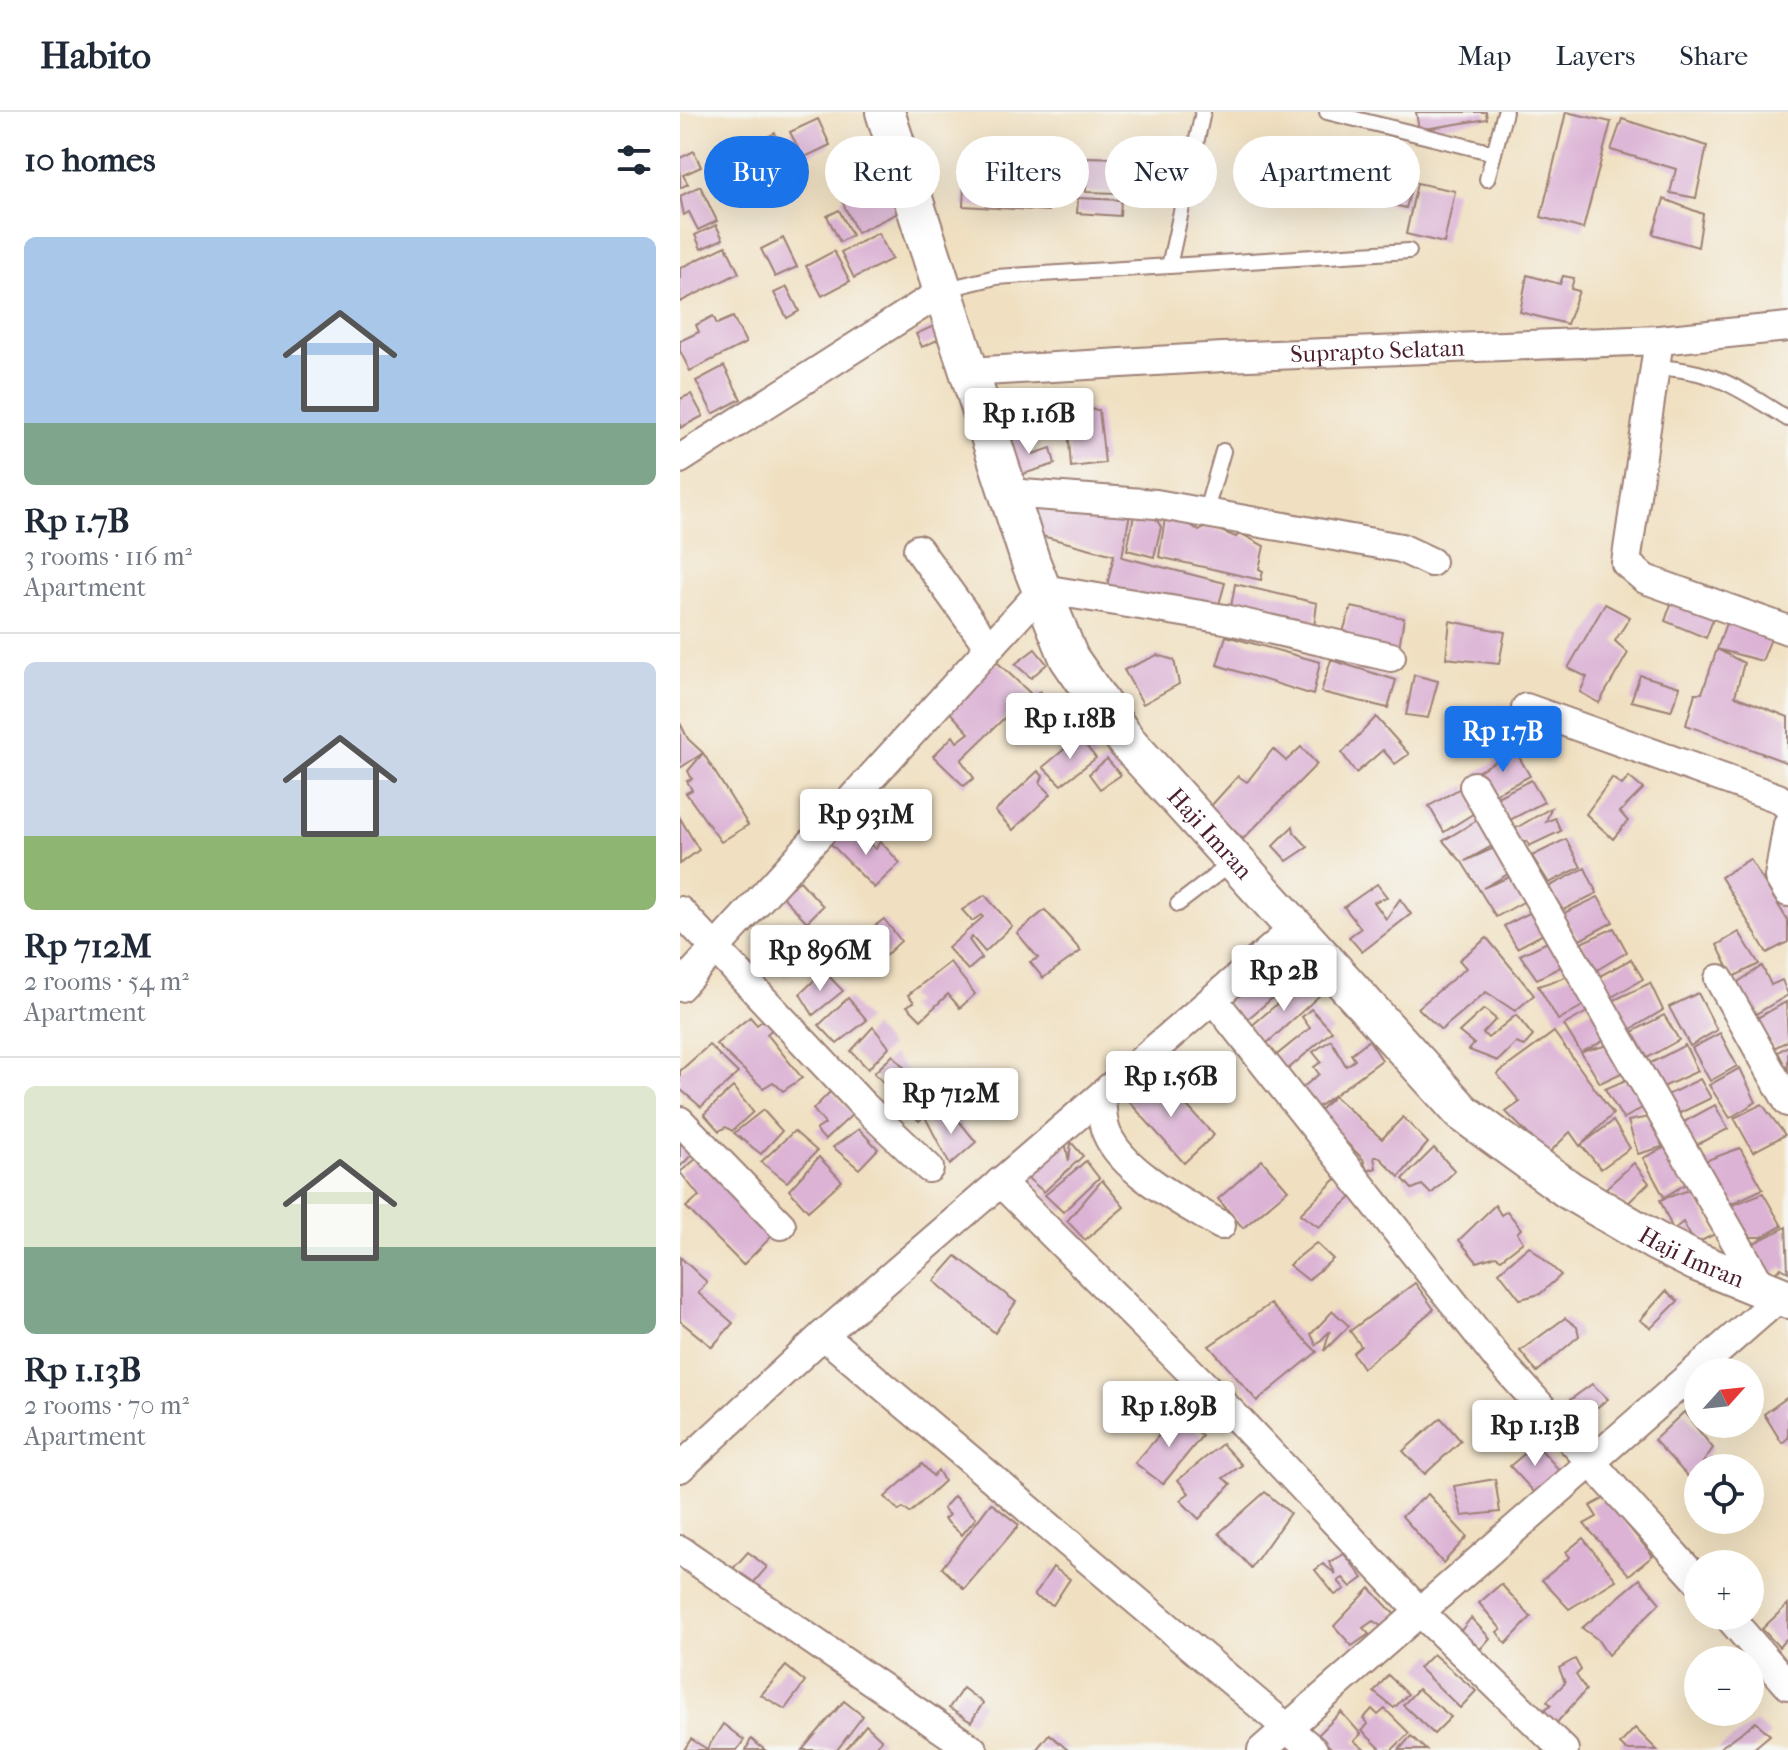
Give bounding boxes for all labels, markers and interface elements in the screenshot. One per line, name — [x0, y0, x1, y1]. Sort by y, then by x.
text: Habito — [40, 33, 151, 78]
text: Map — [1458, 39, 1511, 72]
text: Layers — [1555, 39, 1635, 72]
text: Share — [1679, 39, 1748, 72]
chip: Buy — [704, 136, 809, 208]
chip: Rent — [825, 136, 940, 208]
chip: Filters — [956, 136, 1089, 208]
chip: New — [1105, 136, 1217, 208]
chip: Apartment — [1233, 136, 1420, 208]
icon: filters — [612, 138, 656, 182]
text: 10 homes — [24, 140, 155, 180]
icon: home — [268, 289, 412, 433]
street label: Suprapto Selatan — [1290, 334, 1465, 368]
pin: Rp 1.16B — [946, 388, 1112, 456]
text: Rp 1.16B — [983, 398, 1075, 429]
text: Rp 1.7B — [24, 501, 130, 541]
text: 3 rooms · 116 m² — [24, 541, 192, 572]
text: Apartment — [24, 572, 146, 603]
pin: Rp 1.18B — [987, 693, 1153, 761]
text: Rp 1.18B — [1024, 703, 1116, 734]
pin: Rp 1.7B — [1429, 706, 1577, 774]
icon: home — [268, 714, 412, 858]
text: Rp 1.7B — [1463, 716, 1543, 747]
street label: Haji Imran — [1162, 782, 1258, 885]
pin: Rp 931M — [792, 789, 940, 857]
text: Rp 931M — [818, 799, 914, 830]
pin: Rp 896M — [746, 925, 894, 993]
text: Rp 712M — [24, 926, 152, 966]
text: Rp 896M — [768, 935, 872, 966]
pin: Rp 2B — [1228, 945, 1340, 1013]
text: Rp 2B — [1250, 955, 1318, 986]
text: 2 rooms · 54 m² — [24, 966, 189, 997]
text: Apartment — [24, 997, 146, 1028]
pin: Rp 1.56B — [1088, 1051, 1254, 1119]
text: Rp 1.56B — [1124, 1061, 1218, 1092]
pin: Rp 712M — [877, 1068, 1025, 1136]
text: Rp 712M — [902, 1078, 1000, 1109]
icon: home — [268, 1138, 412, 1282]
street label: Haji Imran — [1634, 1221, 1748, 1294]
text: Rp 1.13B — [24, 1350, 141, 1390]
north arrow — [1684, 1358, 1764, 1438]
map controls — [1684, 1358, 1764, 1726]
pin: Rp 1.89B — [1086, 1381, 1252, 1449]
text: 2 rooms · 70 m² — [24, 1390, 189, 1421]
text: Rp 1.89B — [1121, 1391, 1217, 1422]
pin: Rp 1.13B — [1452, 1400, 1618, 1468]
text: Rp 1.13B — [1490, 1410, 1580, 1441]
text: Apartment — [24, 1421, 146, 1452]
button: locate — [1684, 1454, 1764, 1534]
button: + — [1684, 1550, 1764, 1630]
button: − — [1684, 1646, 1764, 1726]

